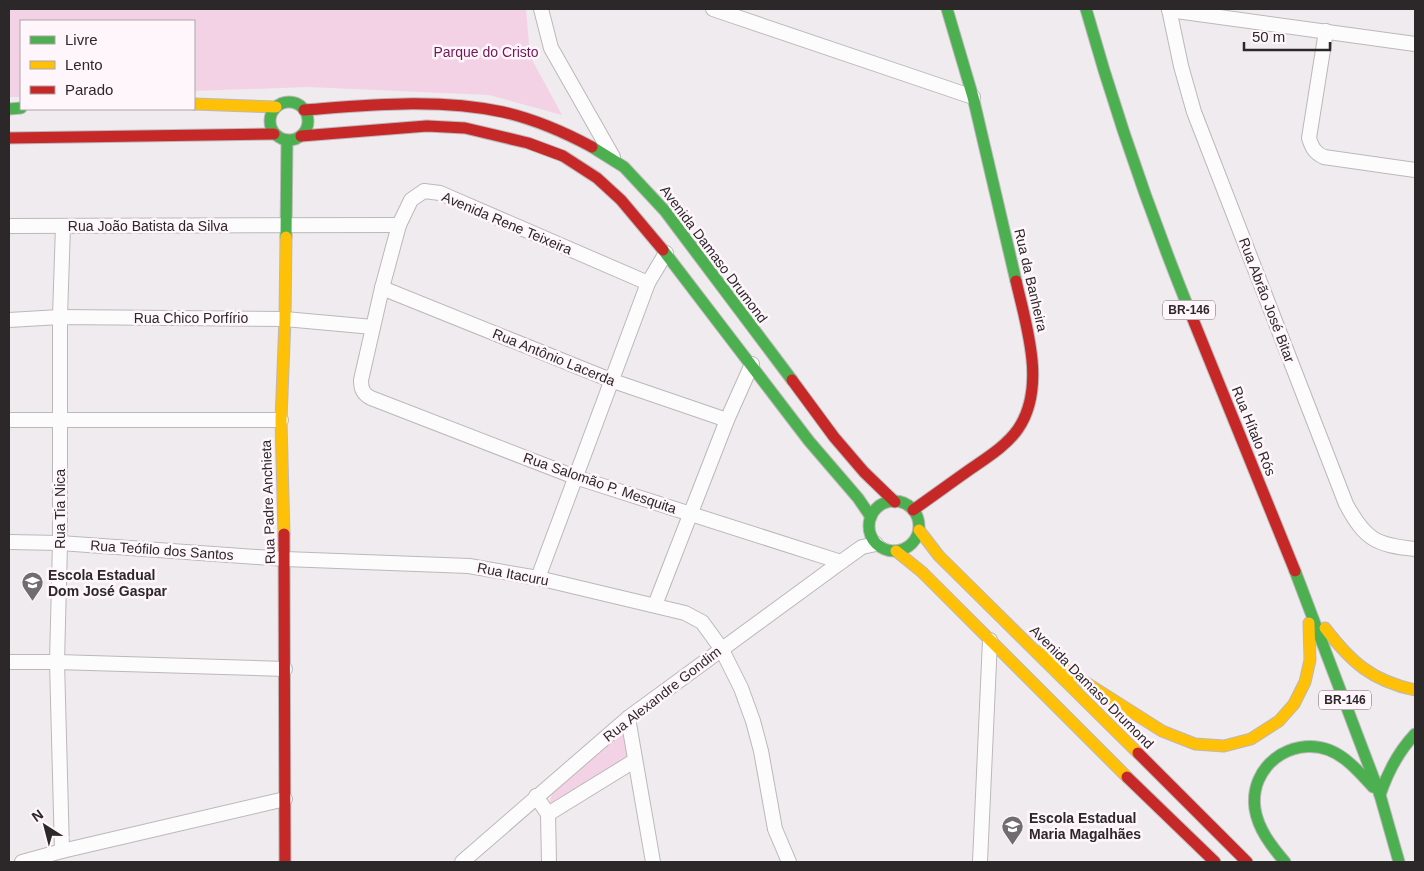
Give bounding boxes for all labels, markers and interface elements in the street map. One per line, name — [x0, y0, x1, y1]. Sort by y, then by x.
legend — [20, 20, 195, 110]
scale bar — [1244, 20, 1330, 52]
text: 50 m — [1252, 28, 1285, 45]
text: Livre — [65, 31, 98, 48]
park label: Parque do Cristo — [433, 44, 539, 60]
text: Lento — [65, 56, 103, 73]
text: Parado — [65, 81, 113, 98]
street label: Avenida Damaso Drumond — [657, 182, 771, 326]
street label: Avenida Rene Teixeira — [440, 188, 575, 258]
street label: Rua João Batista da Silva — [68, 218, 228, 234]
street label: Rua da Banheira — [1011, 227, 1051, 333]
street label: Rua Abrão José Bitar — [1236, 235, 1298, 365]
road number: BR-146 — [1163, 300, 1215, 320]
street label: Rua Chico Porfírio — [134, 310, 248, 326]
street label: Rua Antônio Lacerda — [490, 325, 618, 389]
street label: Rua Hítalo Rós — [1229, 384, 1279, 478]
street label: Rua Padre Anchieta — [258, 439, 278, 565]
street label: Rua Salomão P. Mesquita — [521, 449, 679, 517]
street label: Rua Tia Nica — [52, 469, 68, 549]
street label: Rua Teófilo dos Santos — [90, 537, 234, 563]
street label: Rua Itacuru — [476, 559, 550, 589]
place label: Escola Estadual Dom José Gaspar — [48, 567, 168, 599]
school or university icon: Escola Estadual Dom José Gaspar — [20, 571, 44, 602]
street label: Avenida Damaso Drumond — [1027, 622, 1157, 752]
street label: Rua Alexandre Gondim — [600, 643, 724, 745]
road number: BR-146 — [1319, 690, 1371, 710]
north arrow — [20, 801, 70, 851]
text: N — [29, 806, 46, 825]
place label: Escola Estadual Maria Magalhães — [1029, 810, 1141, 842]
school or university icon: Escola Estadual Maria Magalhães — [1001, 814, 1025, 845]

